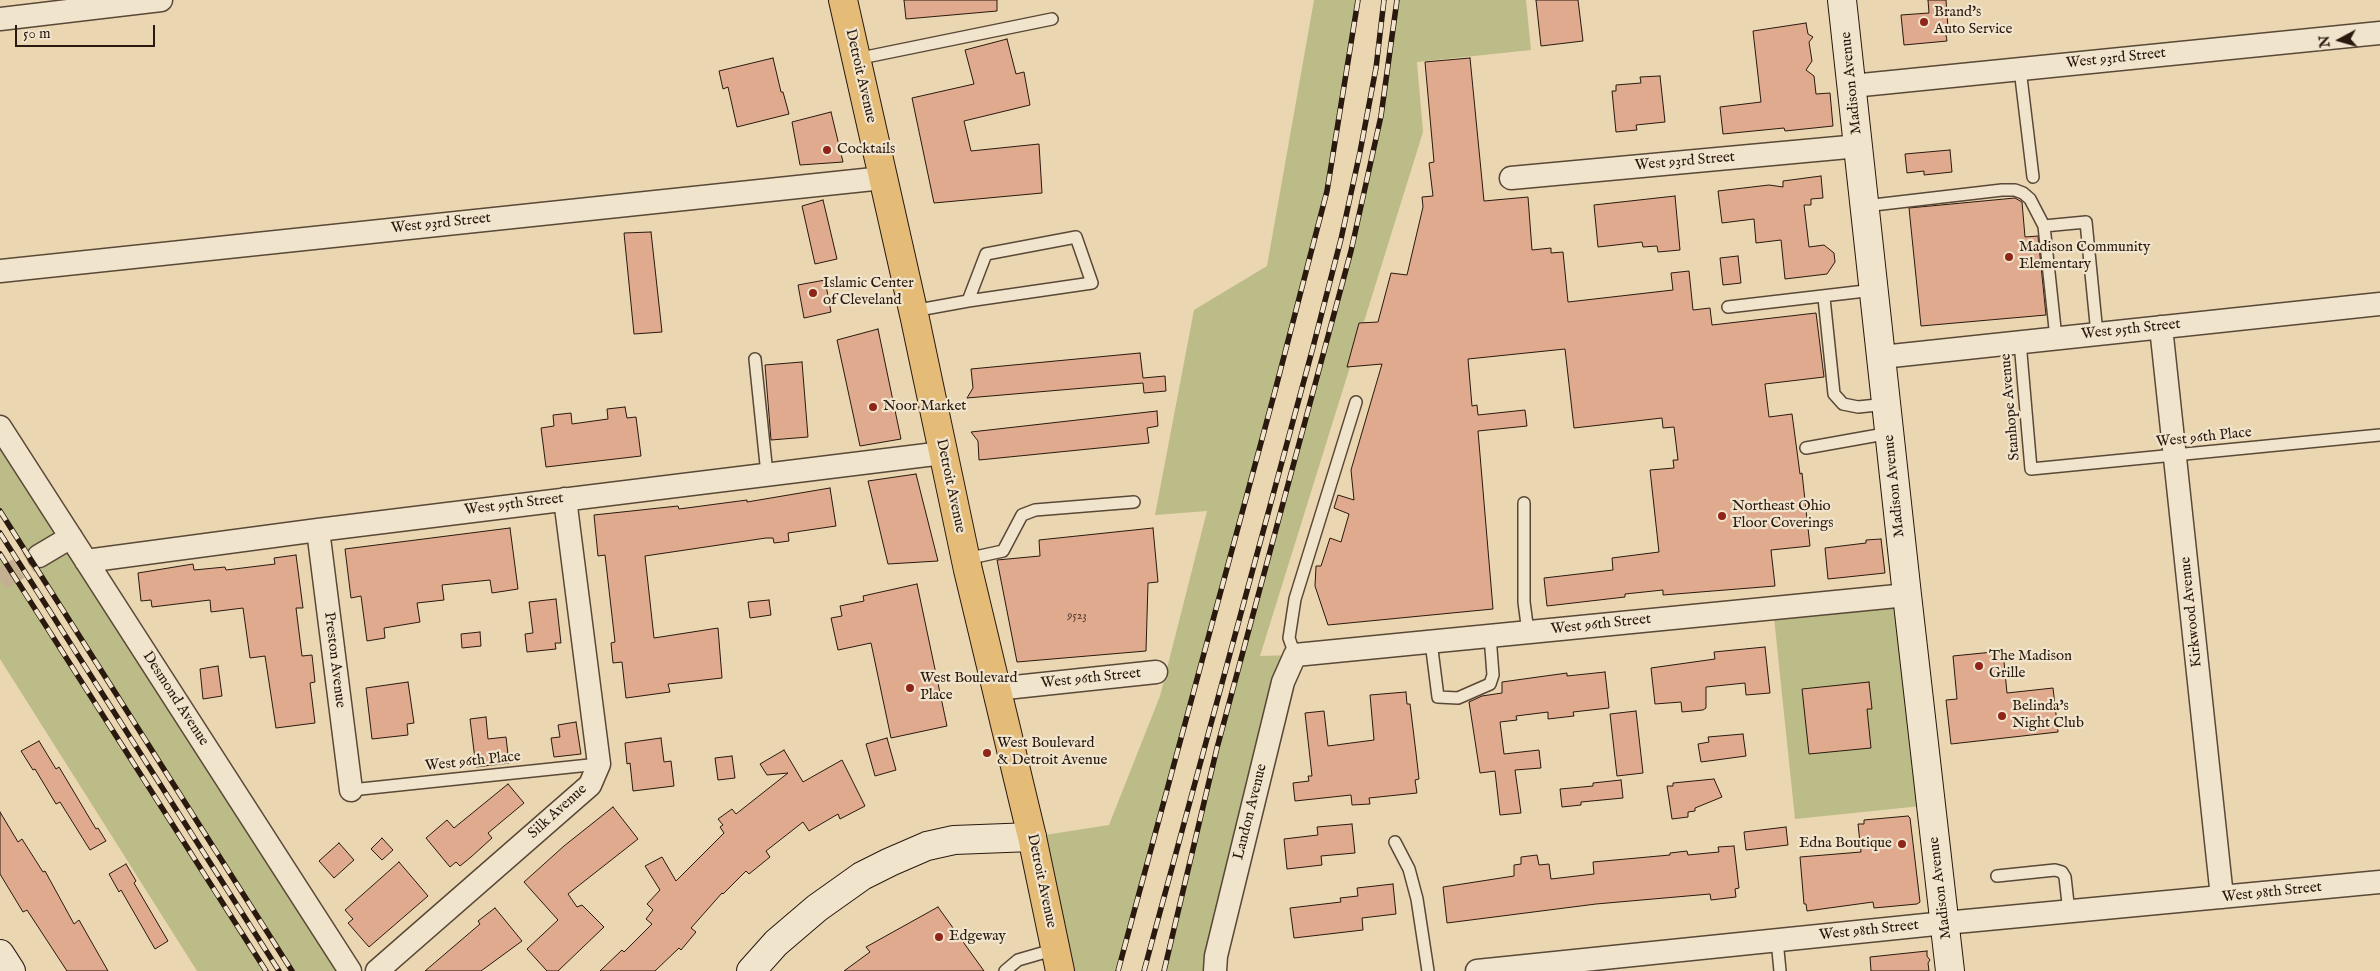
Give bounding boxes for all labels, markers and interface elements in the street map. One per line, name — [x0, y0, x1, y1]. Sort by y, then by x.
place label: Brand's Auto Service — [1934, 4, 2012, 39]
scale bar — [18, 15, 158, 47]
north arrow — [2315, 15, 2365, 65]
marker: Brand's Auto Service — [1918, 16, 1930, 28]
text: 50 m — [23, 24, 51, 43]
street label: Detroit Avenue — [840, 27, 880, 125]
street label: Madison Avenue — [1838, 31, 1866, 135]
text: N — [2315, 35, 2335, 49]
street label: West 93rd Street — [2065, 45, 2167, 73]
place label: Cocktails — [837, 141, 895, 159]
marker: Cocktails — [821, 144, 833, 156]
street label: West 93rd Street — [1634, 149, 1736, 175]
street label: West 93rd Street — [390, 210, 492, 238]
place label: Madison Community Elementary — [2019, 239, 2150, 274]
marker: Madison Community Elementary — [2003, 251, 2015, 263]
place label: Islamic Center of Cleveland — [823, 275, 914, 310]
marker: Islamic Center of Cleveland — [807, 287, 819, 299]
street label: West 95th Street — [2080, 316, 2182, 344]
street label: Stanhope Avenue — [1997, 353, 2025, 461]
place label: Noor Market — [883, 398, 966, 416]
marker: Noor Market — [867, 401, 879, 413]
street label: West 96th Place — [2155, 424, 2253, 452]
street label: Madison Avenue — [1881, 434, 1909, 538]
street label: Detroit Avenue — [931, 437, 969, 535]
street label: West 95th Street — [463, 490, 565, 520]
place label: Northeast Ohio Floor Coverings — [1732, 498, 1833, 533]
marker: Northeast Ohio Floor Coverings — [1716, 510, 1728, 522]
street label: Kirkwood Avenue — [2177, 556, 2207, 668]
house number: 9523 — [1067, 610, 1087, 624]
street label: Preston Avenue — [319, 611, 349, 709]
street label: West 96th Street — [1550, 611, 1652, 639]
street label: Desmond Avenue — [138, 648, 212, 750]
place label: The Madison Grille — [1989, 648, 2072, 683]
marker: The Madison Grille — [1973, 660, 1985, 672]
street label: West 96th Street — [1040, 665, 1142, 693]
place label: West Boulevard Place — [920, 670, 1017, 705]
marker: West Boulevard Place — [904, 682, 916, 694]
place label: Belinda's Night Club — [2012, 698, 2084, 733]
marker: Belinda's Night Club — [1996, 710, 2008, 722]
place label: West Boulevard & Detroit Avenue — [997, 735, 1107, 770]
marker: West Boulevard & Detroit Avenue — [981, 747, 993, 759]
street label: West 96th Place — [424, 748, 522, 776]
street label: Landon Avenue — [1230, 762, 1272, 862]
street label: Silk Avenue — [525, 781, 591, 843]
street label: Detroit Avenue — [1022, 832, 1060, 930]
place label: Edna Boutique — [1799, 835, 1892, 853]
street label: Madison Avenue — [1926, 836, 1956, 940]
marker: Edna Boutique — [1896, 838, 1908, 850]
street label: West 98th Street — [2221, 879, 2323, 907]
street label: West 98th Street — [1818, 917, 1920, 945]
place label: Edgeway — [949, 928, 1006, 946]
marker: Edgeway — [933, 931, 945, 943]

